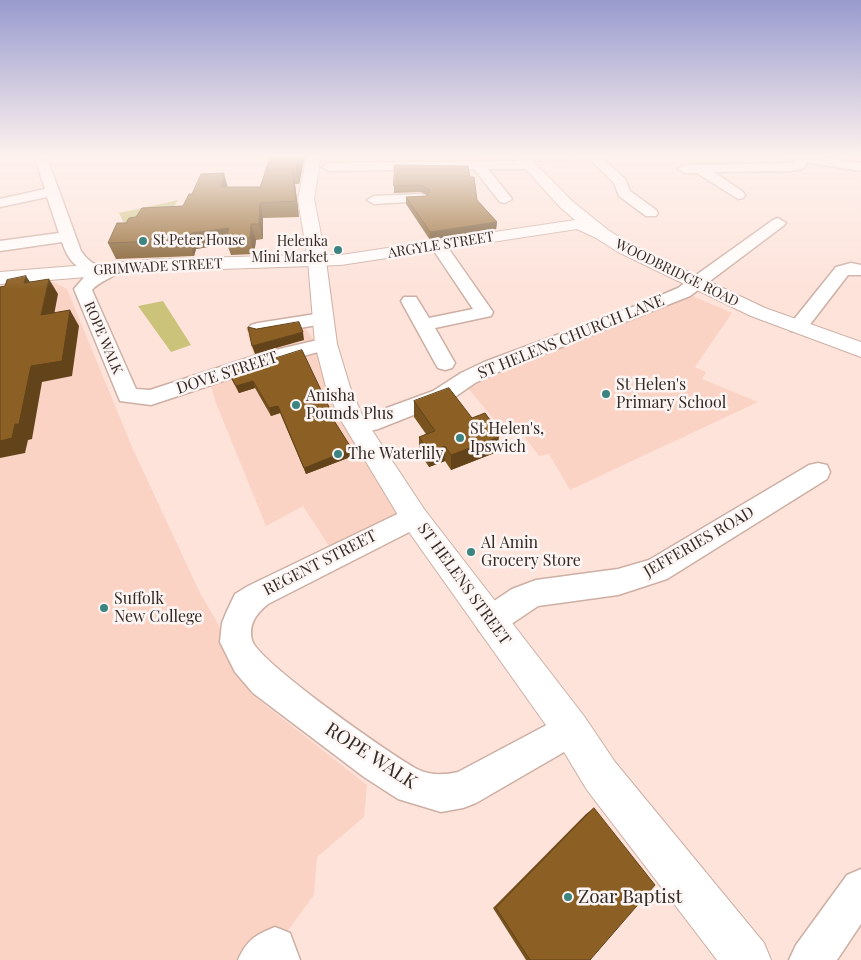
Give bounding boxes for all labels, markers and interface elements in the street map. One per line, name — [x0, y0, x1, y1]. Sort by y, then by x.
street label: ARGYLE STREET — [387, 228, 495, 262]
place label: St Peter House — [153, 233, 245, 249]
place label: Helenka Mini Market — [251, 234, 328, 266]
marker: St Peter House — [137, 235, 149, 247]
street label: WOODBRIDGE ROAD — [612, 236, 742, 310]
marker: Helenka Mini Market — [332, 244, 344, 256]
street label: GRIMWADE STREET — [93, 255, 223, 279]
street label: ST HELENS CHURCH LANE — [475, 291, 667, 383]
street label: ROPE WALK — [80, 299, 126, 377]
street label: DOVE STREET — [174, 348, 280, 398]
place label: St Helen's Primary School — [616, 375, 726, 413]
place label: Anisha Pounds Plus — [306, 386, 393, 424]
marker: St Helen's Primary School — [600, 388, 612, 400]
marker: Anisha Pounds Plus — [290, 399, 302, 411]
place label: St Helen's, Ipswich — [470, 419, 544, 457]
marker: St Helen's, Ipswich — [454, 432, 466, 444]
place label: The Waterlily — [348, 444, 443, 464]
marker: The Waterlily — [332, 448, 344, 460]
street label: JEFFERIES ROAD — [640, 503, 758, 581]
street label: ST HELENS STREET — [413, 519, 515, 649]
street label: REGENT STREET — [260, 526, 380, 600]
place label: Al Amin Grocery Store — [481, 533, 581, 571]
marker: Al Amin Grocery Store — [465, 546, 477, 558]
place label: Suffolk New College — [114, 589, 202, 627]
marker: Suffolk New College — [98, 602, 110, 614]
street label: ROPE WALK — [321, 718, 421, 794]
place label: Zoar Baptist — [578, 886, 682, 908]
marker: Zoar Baptist — [562, 891, 574, 903]

